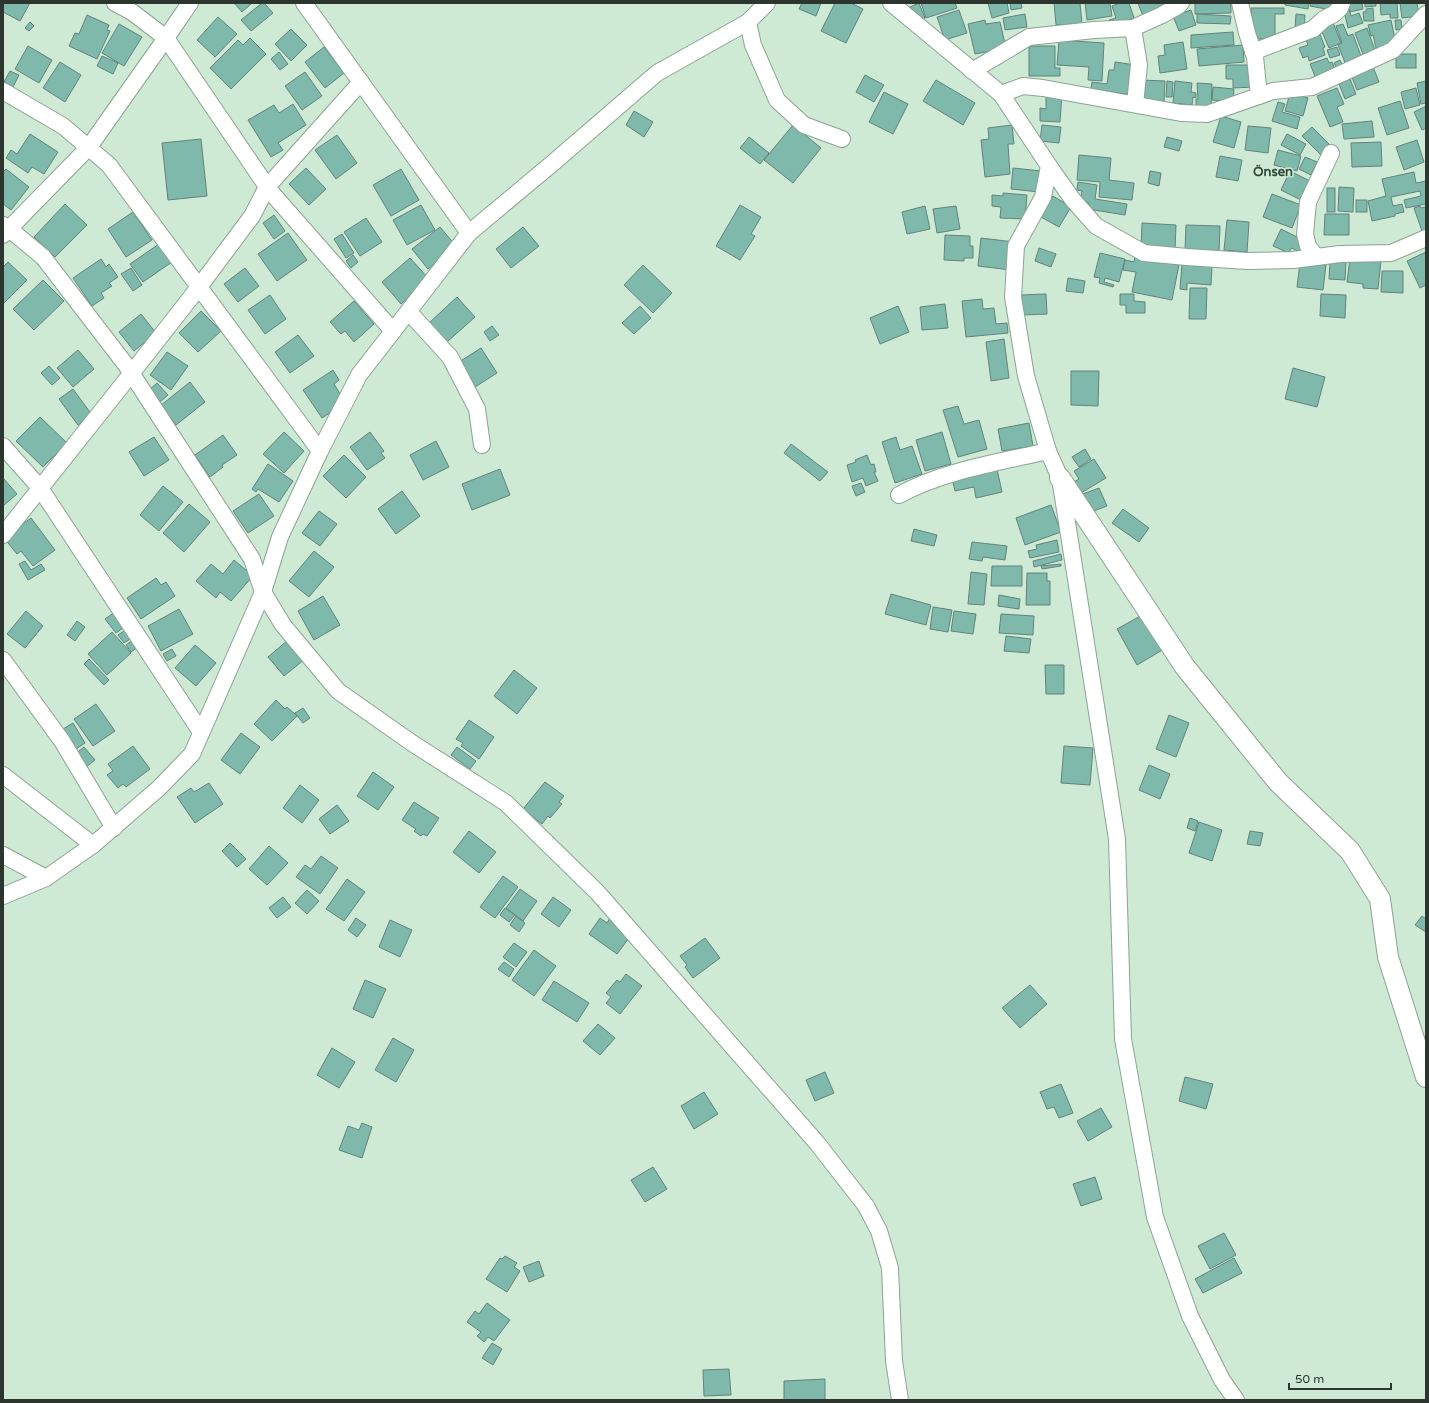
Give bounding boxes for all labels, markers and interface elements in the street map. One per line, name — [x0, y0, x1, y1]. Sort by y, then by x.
district label: Önsen — [1253, 164, 1293, 180]
scale bar — [1289, 1365, 1391, 1391]
text: 50 m — [1295, 1372, 1324, 1386]

